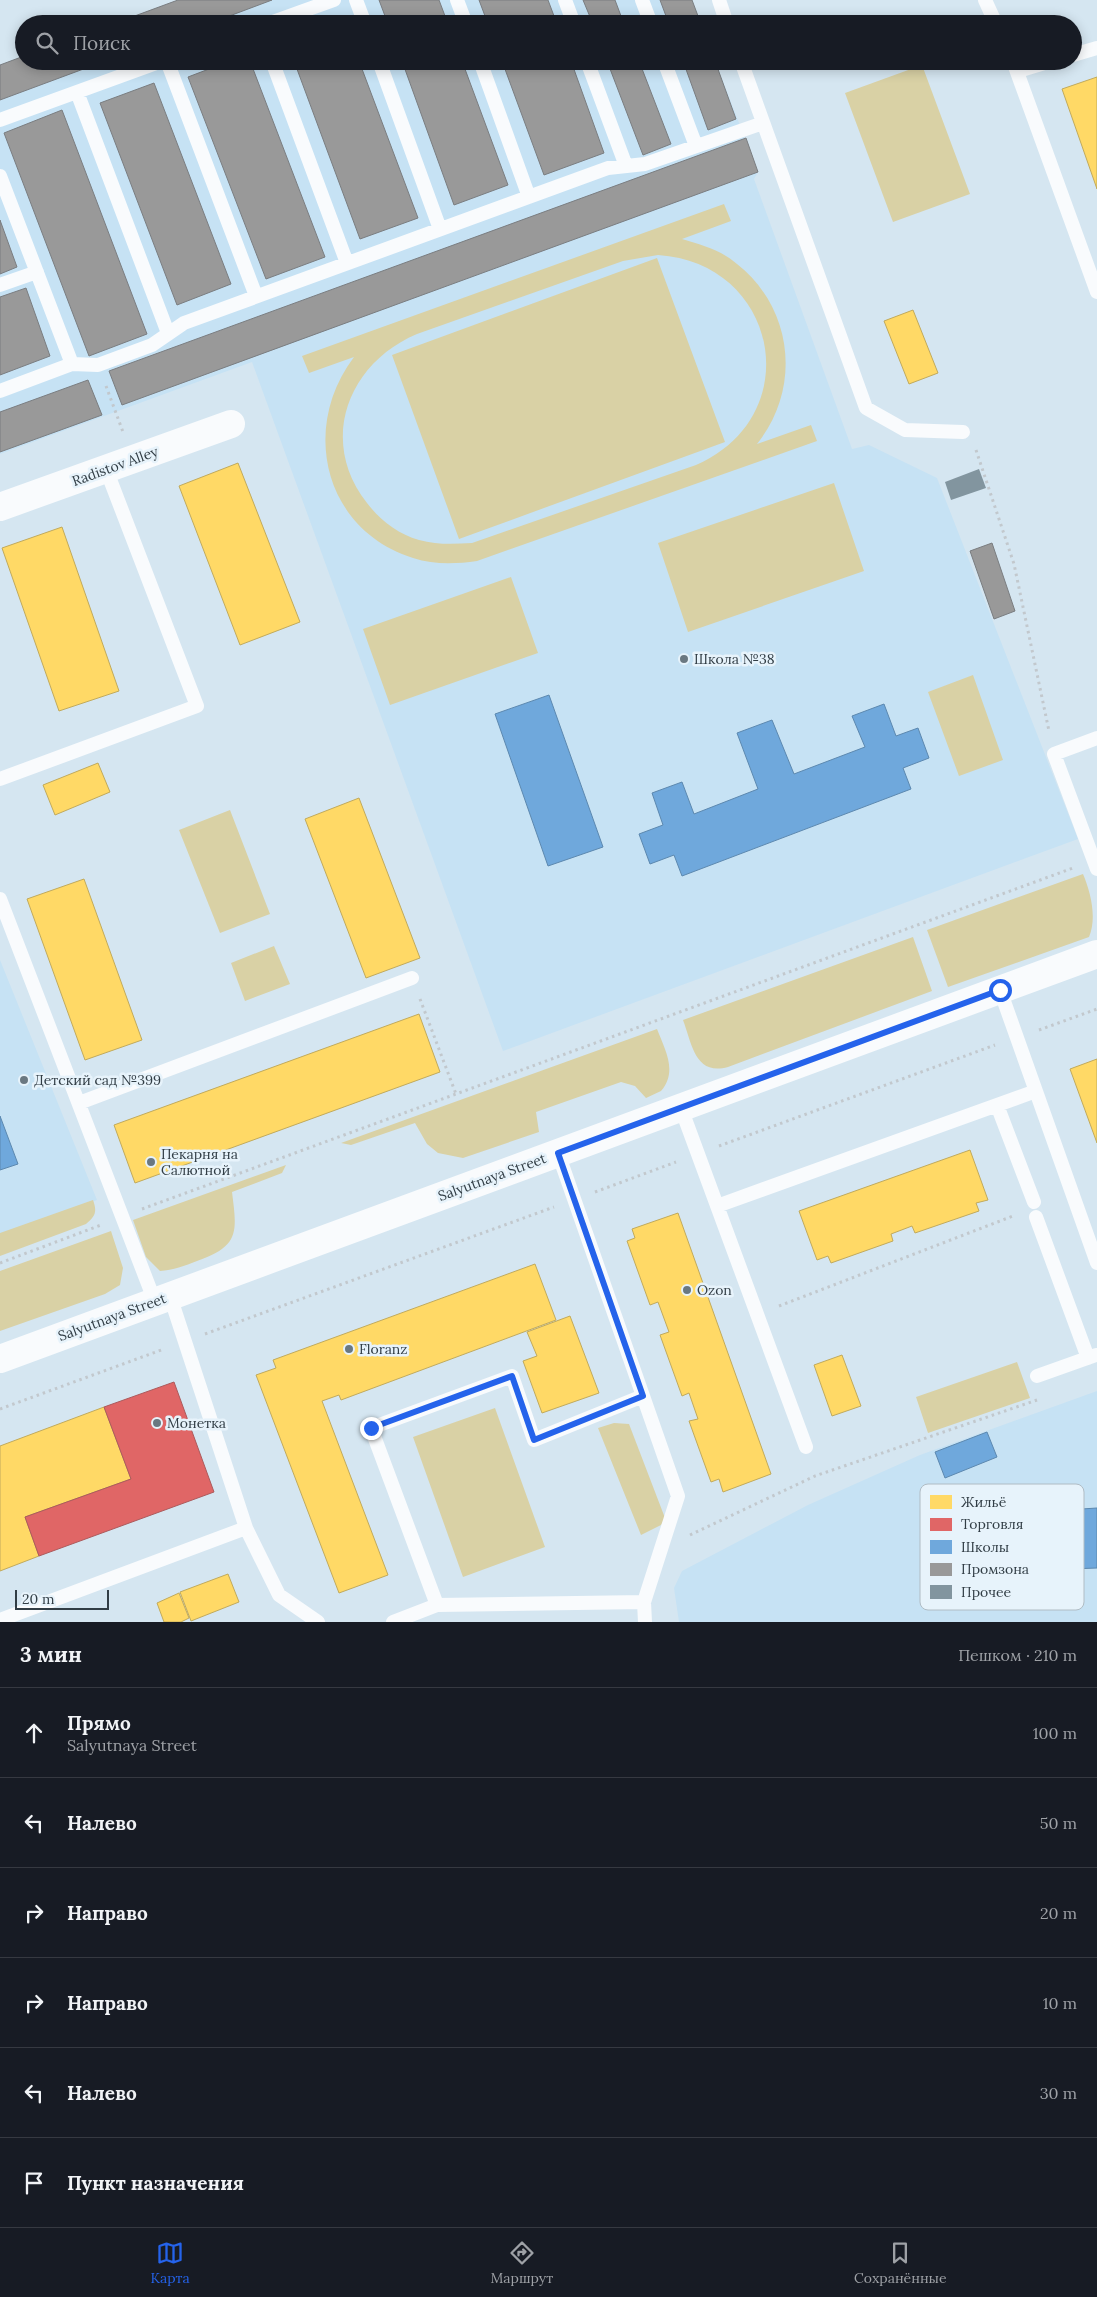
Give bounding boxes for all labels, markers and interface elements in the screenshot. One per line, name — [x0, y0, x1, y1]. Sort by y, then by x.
search box — [15, 15, 1082, 70]
icon: search — [33, 29, 61, 57]
text: Поиск — [73, 31, 130, 55]
street label: Radistov Alley — [69, 442, 161, 490]
place label: Школа №38 — [694, 650, 775, 668]
marker: Школа №38 — [678, 653, 690, 665]
route start — [989, 979, 1012, 1002]
place label: Детский сад №399 — [34, 1071, 161, 1089]
marker: Детский сад №399 — [18, 1074, 30, 1086]
place label: Пекарня на Салютной — [161, 1145, 238, 1179]
street label: Salyutnaya Street — [436, 1149, 549, 1205]
marker: Пекарня на Салютной — [145, 1156, 157, 1168]
place label: Ozon — [697, 1281, 732, 1299]
marker: Ozon — [681, 1284, 693, 1296]
street label: Salyutnaya Street — [56, 1289, 169, 1345]
place label: Floranz — [359, 1340, 408, 1358]
marker: Floranz — [343, 1343, 355, 1355]
place label: Монетка — [167, 1414, 226, 1432]
marker: Монетка — [151, 1417, 163, 1429]
route end — [360, 1417, 383, 1440]
legend — [920, 1484, 1084, 1610]
text: Жильё — [961, 1493, 1007, 1511]
text: Торговля — [961, 1515, 1023, 1533]
text: Школы — [961, 1538, 1009, 1556]
text: Промзона — [961, 1560, 1029, 1578]
text: Прочее — [961, 1583, 1012, 1601]
scale bar — [15, 1587, 109, 1610]
text: 20 m — [22, 1590, 54, 1608]
text: 3 мин — [20, 1641, 82, 1668]
text: Пешком · 210 m — [958, 1645, 1077, 1665]
text: Прямо — [67, 1711, 131, 1735]
icon: ahead — [20, 1719, 48, 1747]
text: 100 m — [1033, 1723, 1077, 1743]
text: Salyutnaya Street — [67, 1735, 197, 1755]
icon: left — [20, 1809, 48, 1837]
text: Налево — [67, 1811, 137, 1835]
text: 50 m — [1040, 1813, 1077, 1833]
icon: right — [20, 1899, 48, 1927]
text: Направо — [67, 1901, 148, 1925]
text: 20 m — [1040, 1903, 1077, 1923]
icon: right — [20, 1989, 48, 2017]
text: Направо — [67, 1991, 148, 2015]
text: 10 m — [1043, 1993, 1077, 2013]
icon: left — [20, 2079, 48, 2107]
text: Налево — [67, 2081, 137, 2105]
text: 30 m — [1040, 2083, 1077, 2103]
icon: arrive — [20, 2169, 48, 2197]
text: Пункт назначения — [67, 2171, 244, 2195]
tab: Карта — [150, 2239, 190, 2287]
tab: Маршрут — [491, 2239, 553, 2287]
tab: Сохранённые — [854, 2239, 947, 2287]

